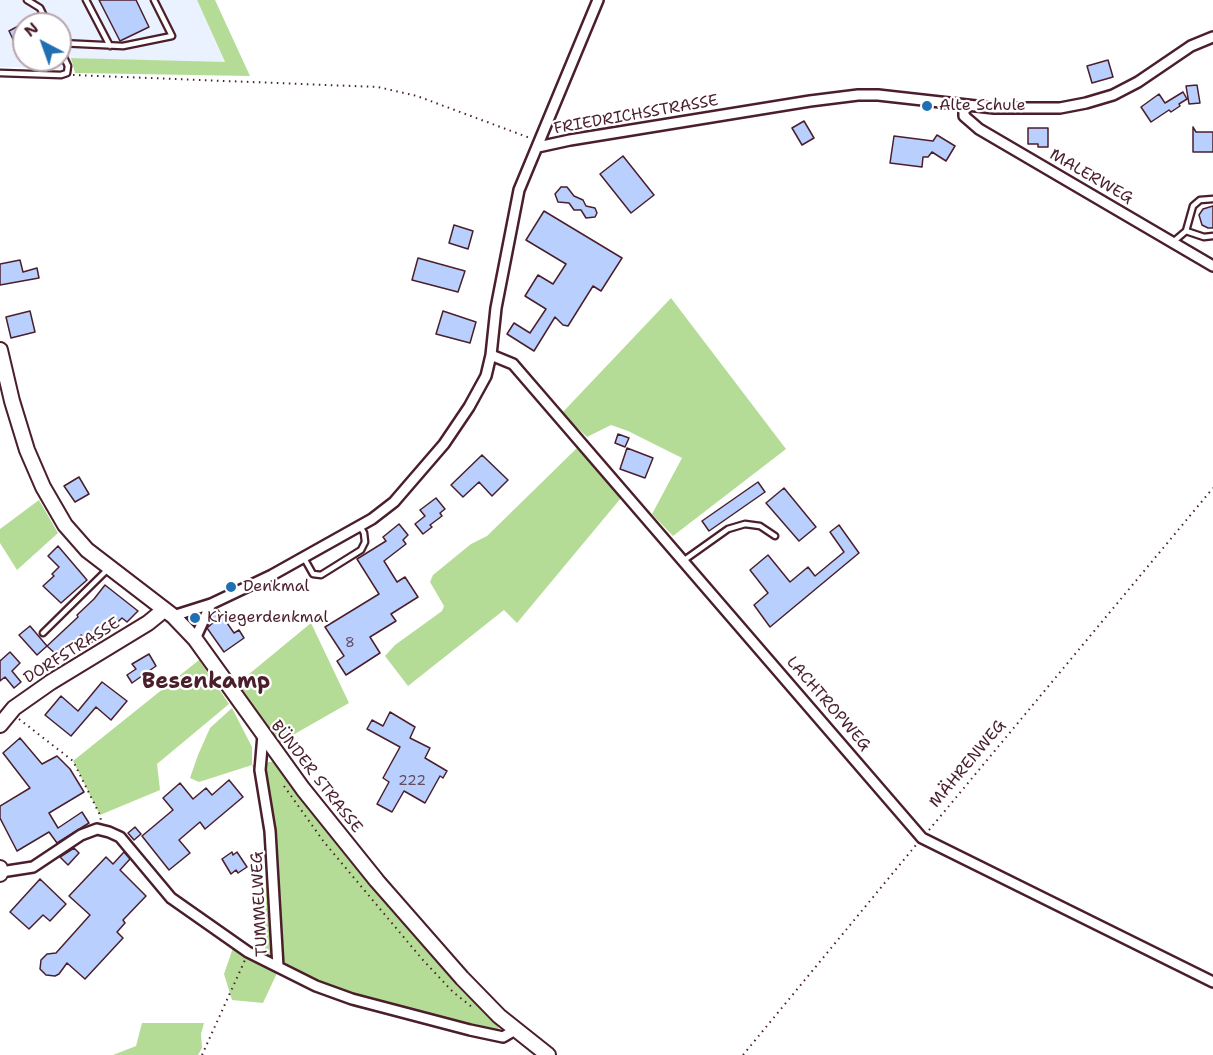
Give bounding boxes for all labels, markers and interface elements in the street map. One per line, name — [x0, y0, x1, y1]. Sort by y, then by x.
north arrow — [12, 12, 72, 72]
text: N — [19, 17, 43, 42]
street label: FRIEDRICHSSTRASSE — [552, 91, 720, 139]
place label: Alte Schule — [939, 96, 1026, 116]
marker: Alte Schule — [920, 99, 934, 113]
street label: MALERWEG — [1046, 145, 1136, 209]
place label: Denkmal — [243, 577, 309, 597]
marker: Denkmal — [224, 580, 238, 594]
place label: Kriegerdenkmal — [207, 608, 328, 628]
marker: Kriegerdenkmal — [188, 611, 202, 625]
street label: DORFSTRASSE — [20, 614, 124, 688]
house number: 8 — [345, 635, 355, 651]
street label: LACHTROPWEG — [782, 653, 874, 755]
district label: Besenkamp — [142, 669, 270, 695]
street label: MÄHRENWEG — [926, 716, 1010, 812]
street label: BÜNDER STRASSE — [266, 717, 366, 837]
house number: 222 — [398, 773, 426, 789]
street label: TUMMELWEG — [248, 851, 272, 957]

